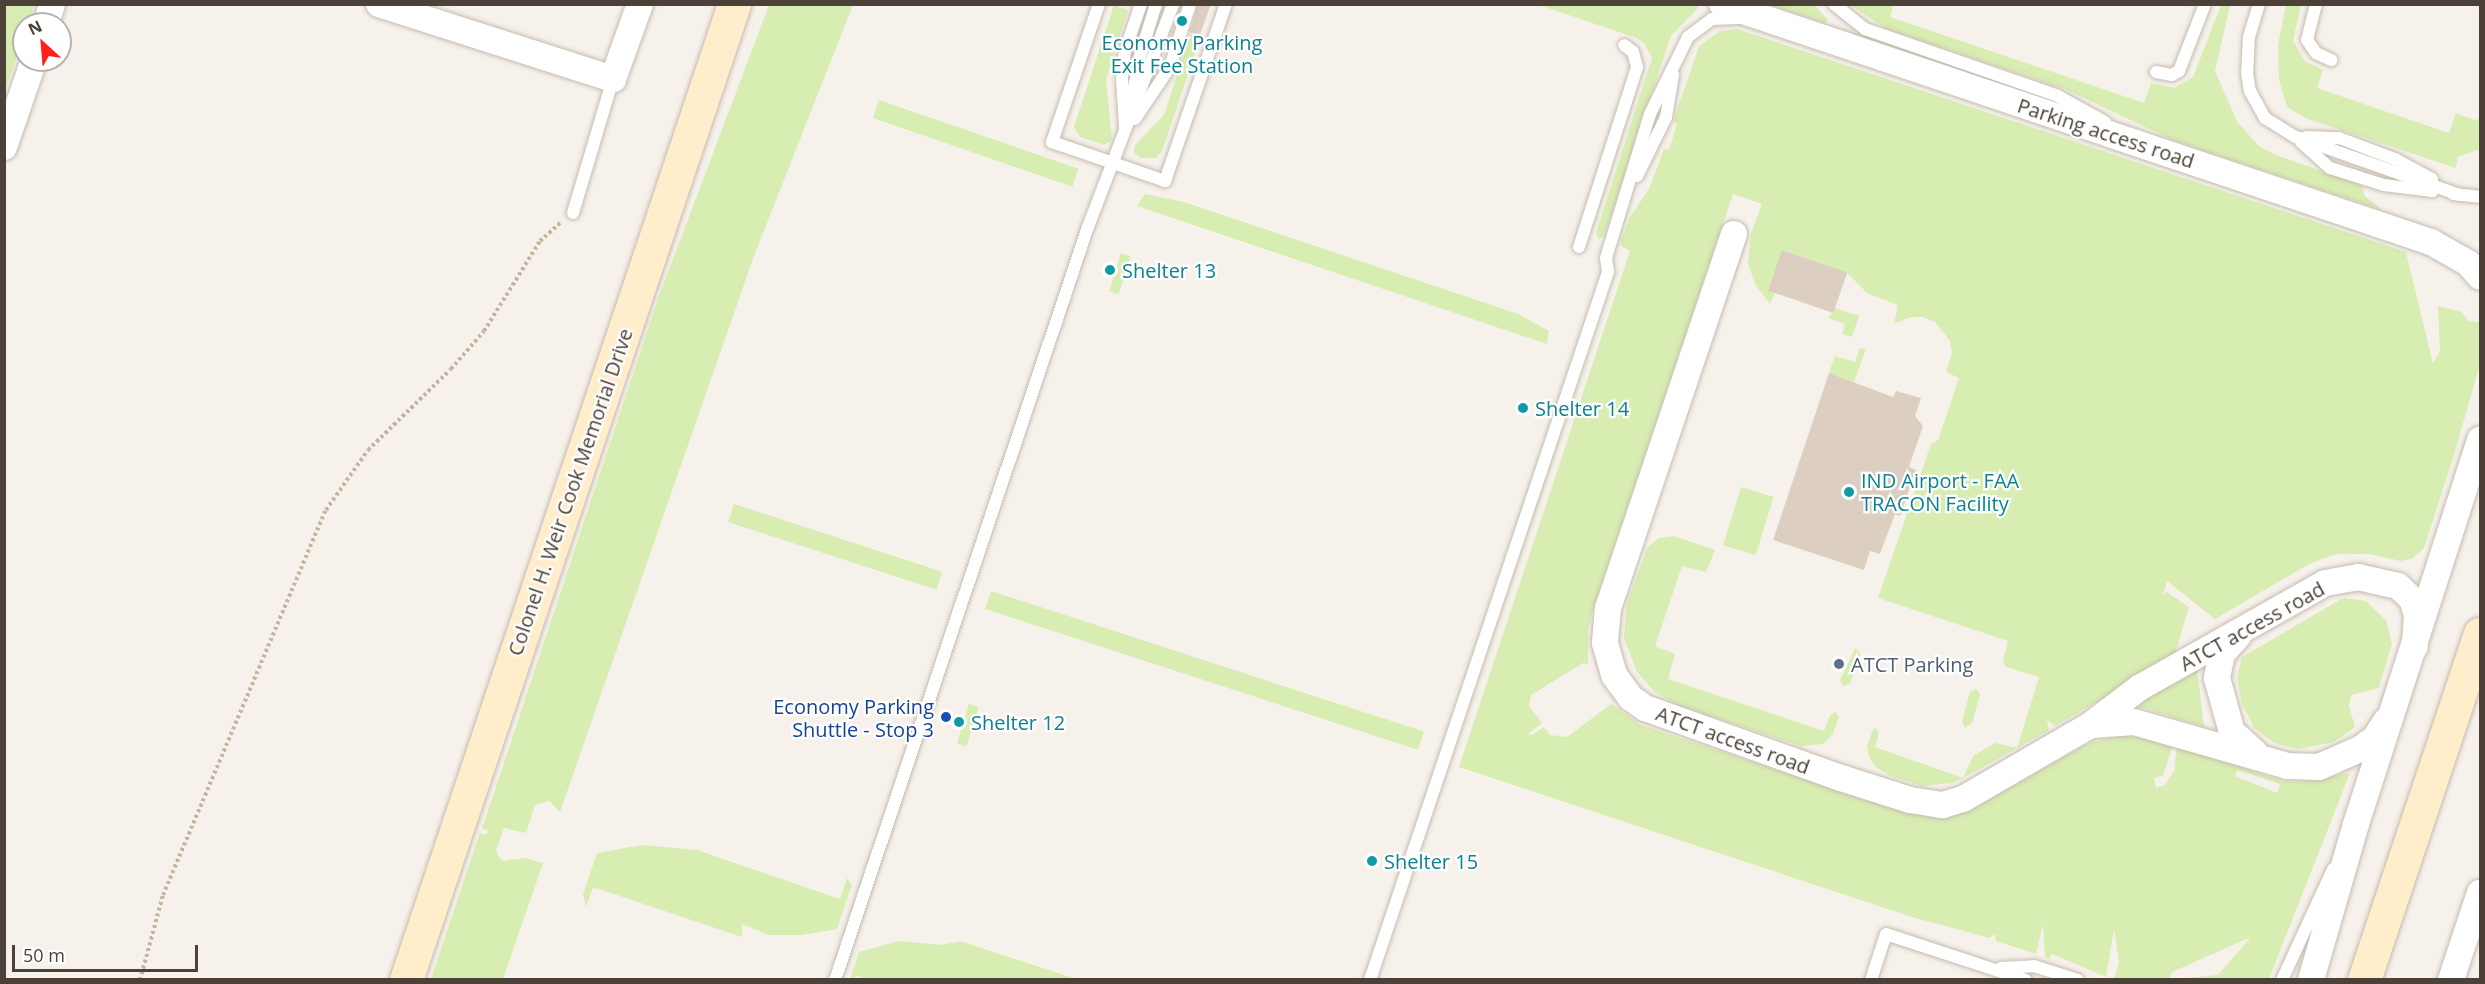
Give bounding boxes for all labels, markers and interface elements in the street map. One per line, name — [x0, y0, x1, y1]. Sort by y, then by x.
north arrow — [12, 12, 72, 72]
marker: Economy Parking Exit Fee Station — [1175, 14, 1189, 28]
text: N — [24, 15, 46, 40]
place label: Economy Parking Exit Fee Station — [1102, 30, 1262, 77]
street label: Parking access road — [2015, 93, 2197, 173]
place label: Shelter 13 — [1122, 258, 1216, 282]
marker: Shelter 13 — [1103, 263, 1117, 277]
street label: Colonel H. Weir Cook Memorial Drive — [503, 325, 637, 659]
place label: Shelter 14 — [1535, 396, 1629, 420]
marker: Shelter 14 — [1516, 401, 1530, 415]
place label: IND Airport - FAA TRACON Facility — [1861, 468, 2019, 515]
marker: IND Airport - FAA TRACON Facility — [1842, 485, 1856, 499]
street label: ATCT access road — [2175, 576, 2329, 676]
place label: ATCT Parking — [1851, 652, 1973, 676]
marker: ATCT Parking — [1832, 657, 1846, 671]
place label: Economy Parking Shuttle - Stop 3 — [773, 694, 934, 741]
street label: ATCT access road — [1653, 701, 1813, 779]
marker: Economy Parking Shuttle - Stop 3 — [939, 710, 953, 724]
place label: Shelter 12 — [971, 710, 1065, 734]
marker: Shelter 12 — [952, 715, 966, 729]
place label: Shelter 15 — [1384, 849, 1478, 873]
marker: Shelter 15 — [1365, 854, 1379, 868]
scale bar — [15, 933, 201, 971]
text: 50 m — [23, 943, 65, 967]

